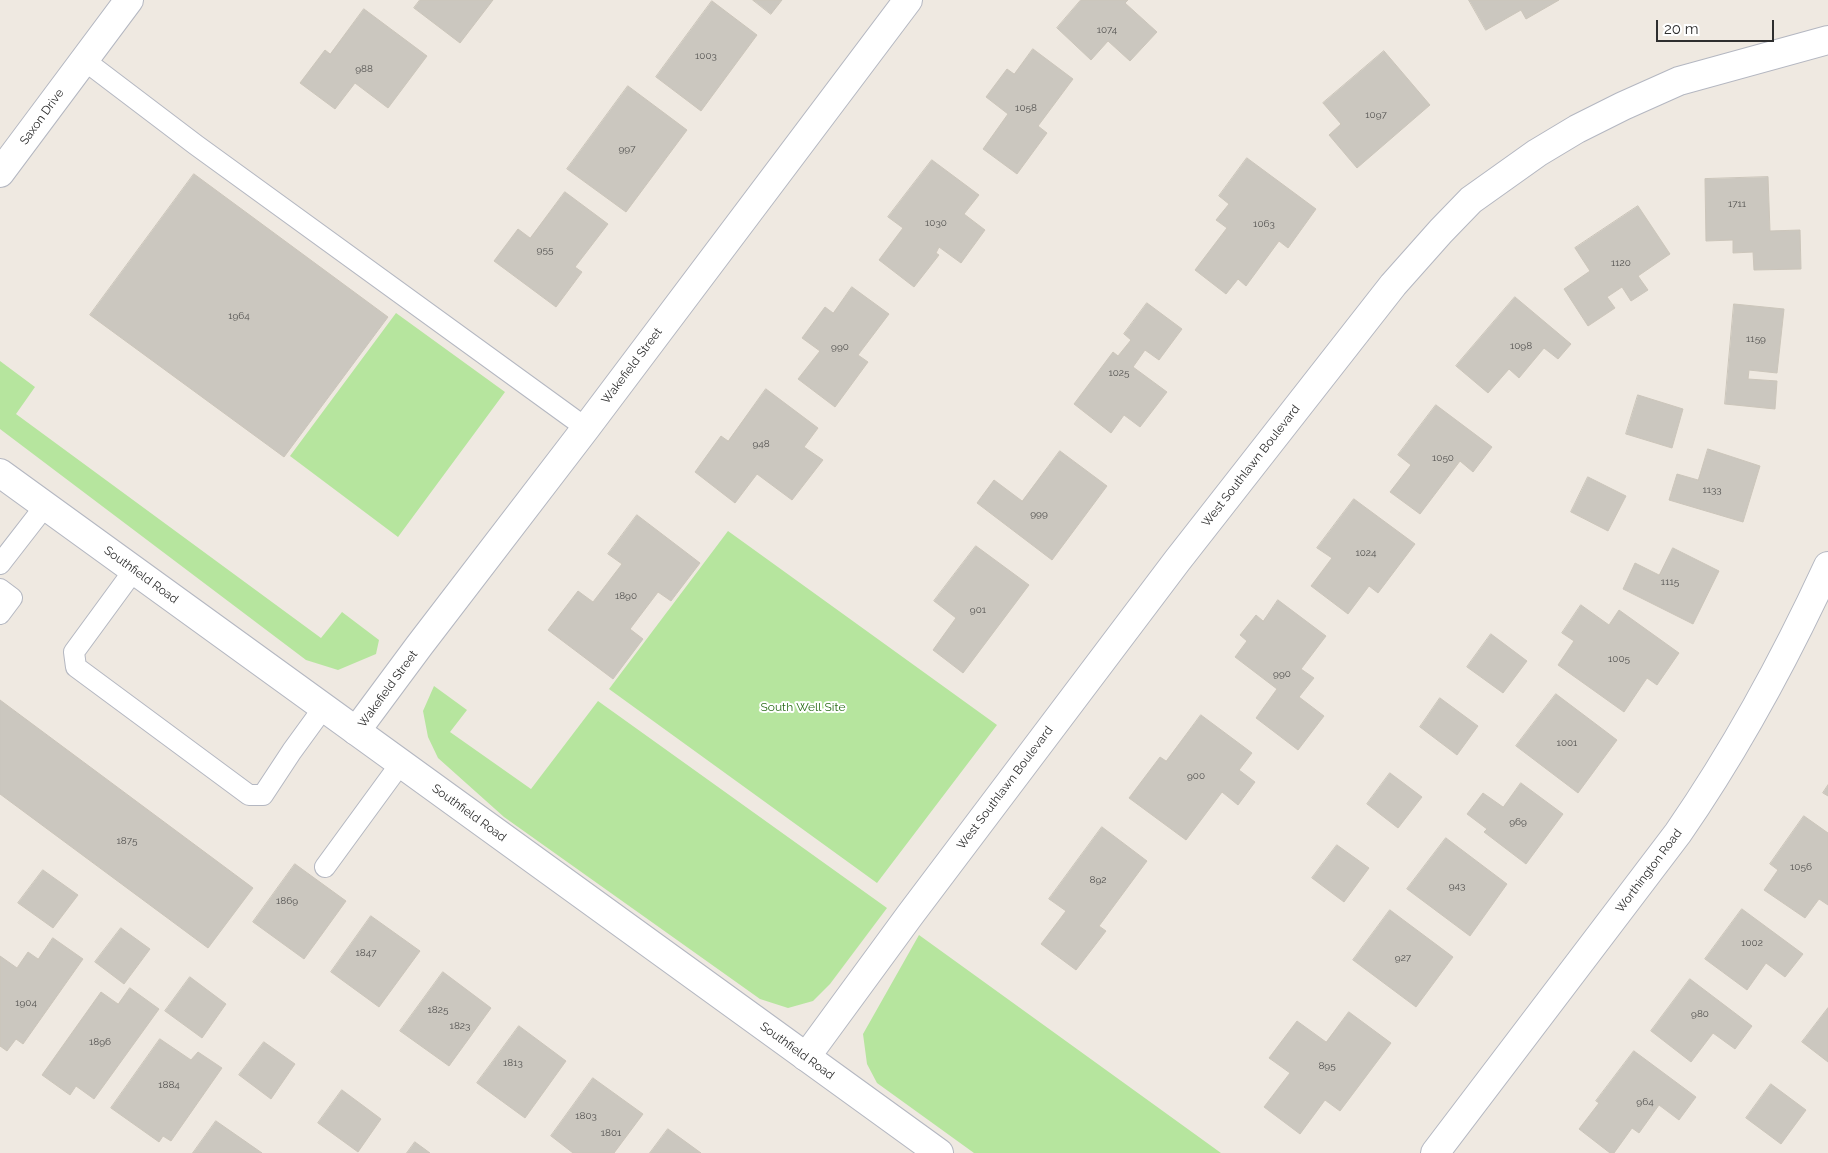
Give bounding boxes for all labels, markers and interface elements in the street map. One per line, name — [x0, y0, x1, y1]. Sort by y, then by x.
scale bar — [1658, 10, 1776, 42]
text: 20 m — [1664, 20, 1699, 38]
house number: 1074 — [1097, 24, 1117, 36]
house number: 1003 — [695, 50, 717, 62]
house number: 988 — [355, 63, 373, 75]
street label: Saxon Drive — [17, 86, 67, 148]
house number: 1058 — [1015, 102, 1037, 114]
house number: 1097 — [1365, 109, 1387, 121]
house number: 997 — [618, 143, 636, 155]
house number: 1711 — [1728, 198, 1746, 210]
house number: 1030 — [925, 217, 947, 229]
house number: 1063 — [1253, 218, 1275, 230]
house number: 955 — [537, 244, 553, 256]
house number: 1120 — [1611, 257, 1631, 269]
house number: 1964 — [228, 310, 250, 322]
street label: Wakefield Street — [599, 325, 665, 407]
house number: 1159 — [1746, 333, 1766, 345]
house number: 1098 — [1510, 340, 1532, 352]
house number: 990 — [831, 341, 849, 353]
house number: 1025 — [1108, 367, 1130, 379]
street label: West Southlawn Boulevard — [1199, 402, 1303, 530]
house number: 948 — [752, 438, 770, 450]
house number: 1050 — [1432, 452, 1454, 464]
house number: 1133 — [1702, 484, 1722, 496]
house number: 999 — [1030, 508, 1048, 520]
street label: Southfield Road — [101, 543, 181, 607]
house number: 1024 — [1355, 547, 1377, 559]
house number: 1115 — [1661, 576, 1679, 588]
house number: 1890 — [615, 590, 637, 602]
house number: 901 — [970, 604, 986, 616]
street label: Wakefield Street — [355, 648, 421, 730]
house number: 1005 — [1608, 653, 1630, 665]
house number: 990 — [1273, 668, 1291, 680]
park label: South Well Site — [761, 700, 845, 714]
street label: West Southlawn Boulevard — [954, 724, 1056, 852]
house number: 1001 — [1557, 737, 1577, 749]
house number: 900 — [1187, 770, 1205, 782]
street label: Southfield Road — [429, 781, 509, 845]
house number: 969 — [1509, 816, 1527, 828]
street label: Worthington Road — [1613, 826, 1685, 916]
house number: 1875 — [117, 835, 137, 847]
house number: 1056 — [1790, 861, 1812, 873]
house number: 892 — [1090, 874, 1106, 886]
house number: 943 — [1449, 880, 1465, 892]
house number: 1869 — [276, 895, 298, 907]
house number: 1002 — [1741, 937, 1763, 949]
house number: 1847 — [356, 947, 376, 959]
house number: 927 — [1395, 952, 1411, 964]
house number: 1904 — [15, 997, 37, 1009]
house number: 1825 — [428, 1004, 448, 1016]
house number: 980 — [1691, 1008, 1709, 1020]
street label: Southfield Road — [757, 1019, 837, 1083]
house number: 1823 — [450, 1020, 470, 1032]
house number: 1896 — [89, 1036, 111, 1048]
house number: 1813 — [503, 1057, 523, 1069]
house number: 895 — [1318, 1060, 1336, 1072]
house number: 1884 — [158, 1079, 180, 1091]
house number: 964 — [1636, 1096, 1654, 1108]
house number: 1803 — [575, 1110, 597, 1122]
house number: 1801 — [601, 1127, 621, 1139]

